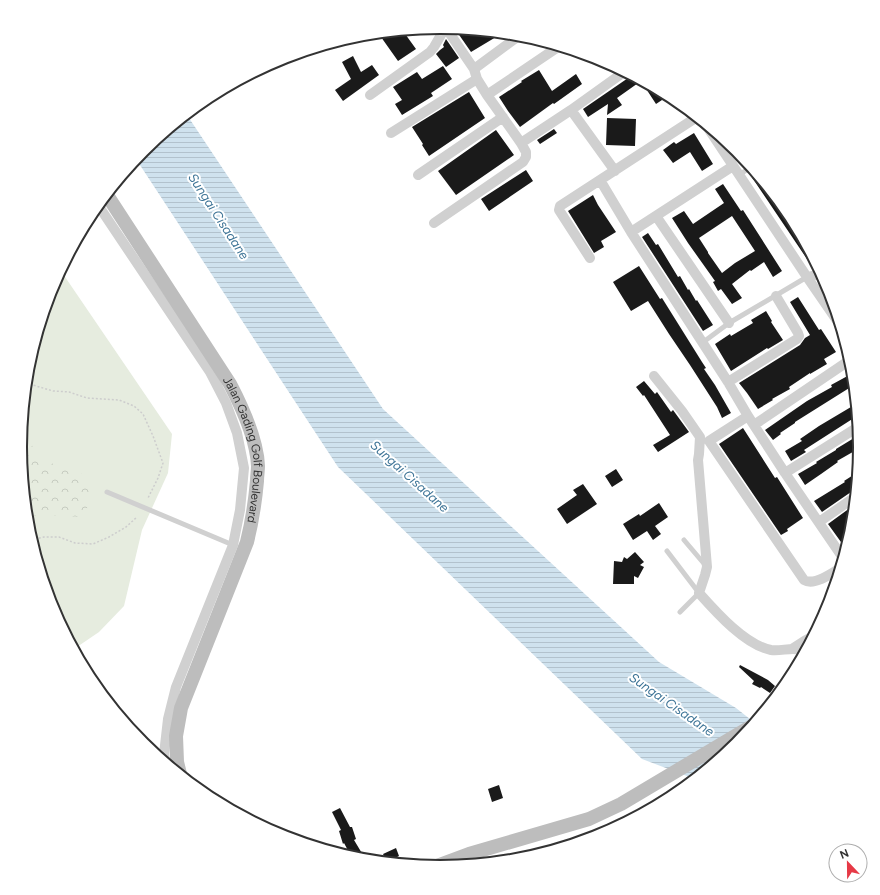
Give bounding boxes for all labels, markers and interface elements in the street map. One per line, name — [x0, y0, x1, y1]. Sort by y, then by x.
water label: Sungai Cisadane — [185, 170, 252, 262]
street label: Jalan Gading Golf Boulevard — [220, 374, 265, 524]
water label: Sungai Cisadane — [368, 437, 452, 515]
water label: Sungai Cisadane — [627, 670, 717, 739]
north arrow — [828, 843, 868, 883]
text: N — [838, 847, 851, 862]

